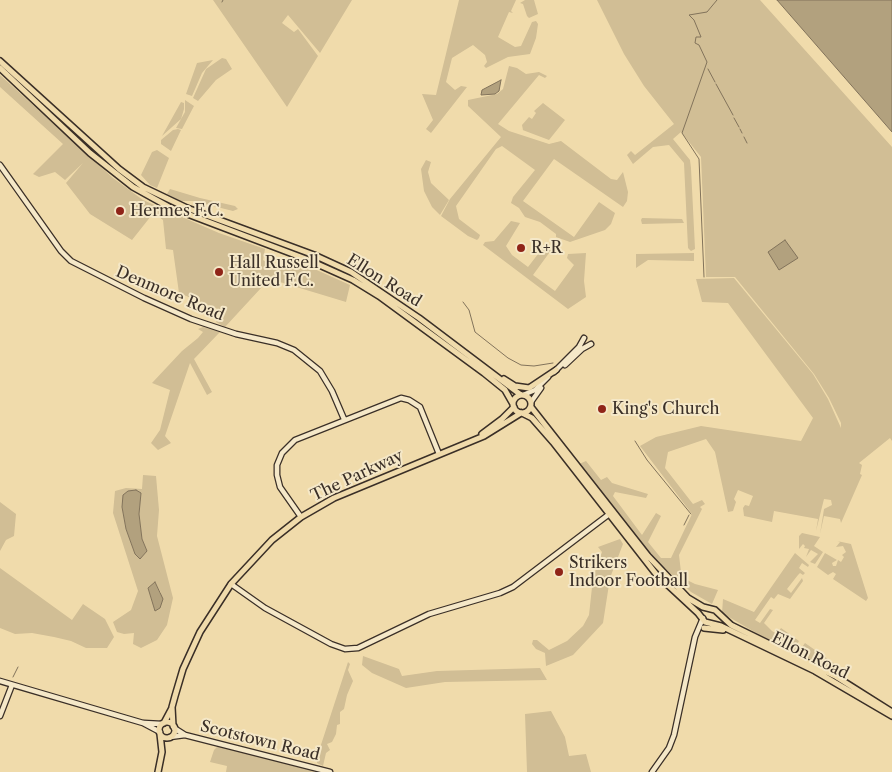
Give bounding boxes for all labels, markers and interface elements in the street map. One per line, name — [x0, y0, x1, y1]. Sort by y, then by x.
place label: Hermes F.C. — [130, 201, 224, 221]
marker: Hermes F.C. — [114, 205, 126, 217]
place label: R+R — [531, 238, 562, 258]
marker: R+R — [515, 242, 527, 254]
street label: Ellon Road — [343, 251, 425, 311]
place label: Hall Russell United F.C. — [229, 253, 319, 291]
street label: Denmore Road — [113, 263, 227, 325]
marker: Hall Russell United F.C. — [213, 266, 225, 278]
place label: King's Church — [612, 399, 719, 419]
marker: King's Church — [596, 403, 608, 415]
street label: The Parkway — [308, 446, 406, 506]
place label: Strikers Indoor Football — [569, 553, 688, 591]
marker: Strikers Indoor Football — [553, 566, 565, 578]
street label: Ellon Road — [768, 628, 852, 684]
street label: Scotstown Road — [198, 717, 322, 765]

